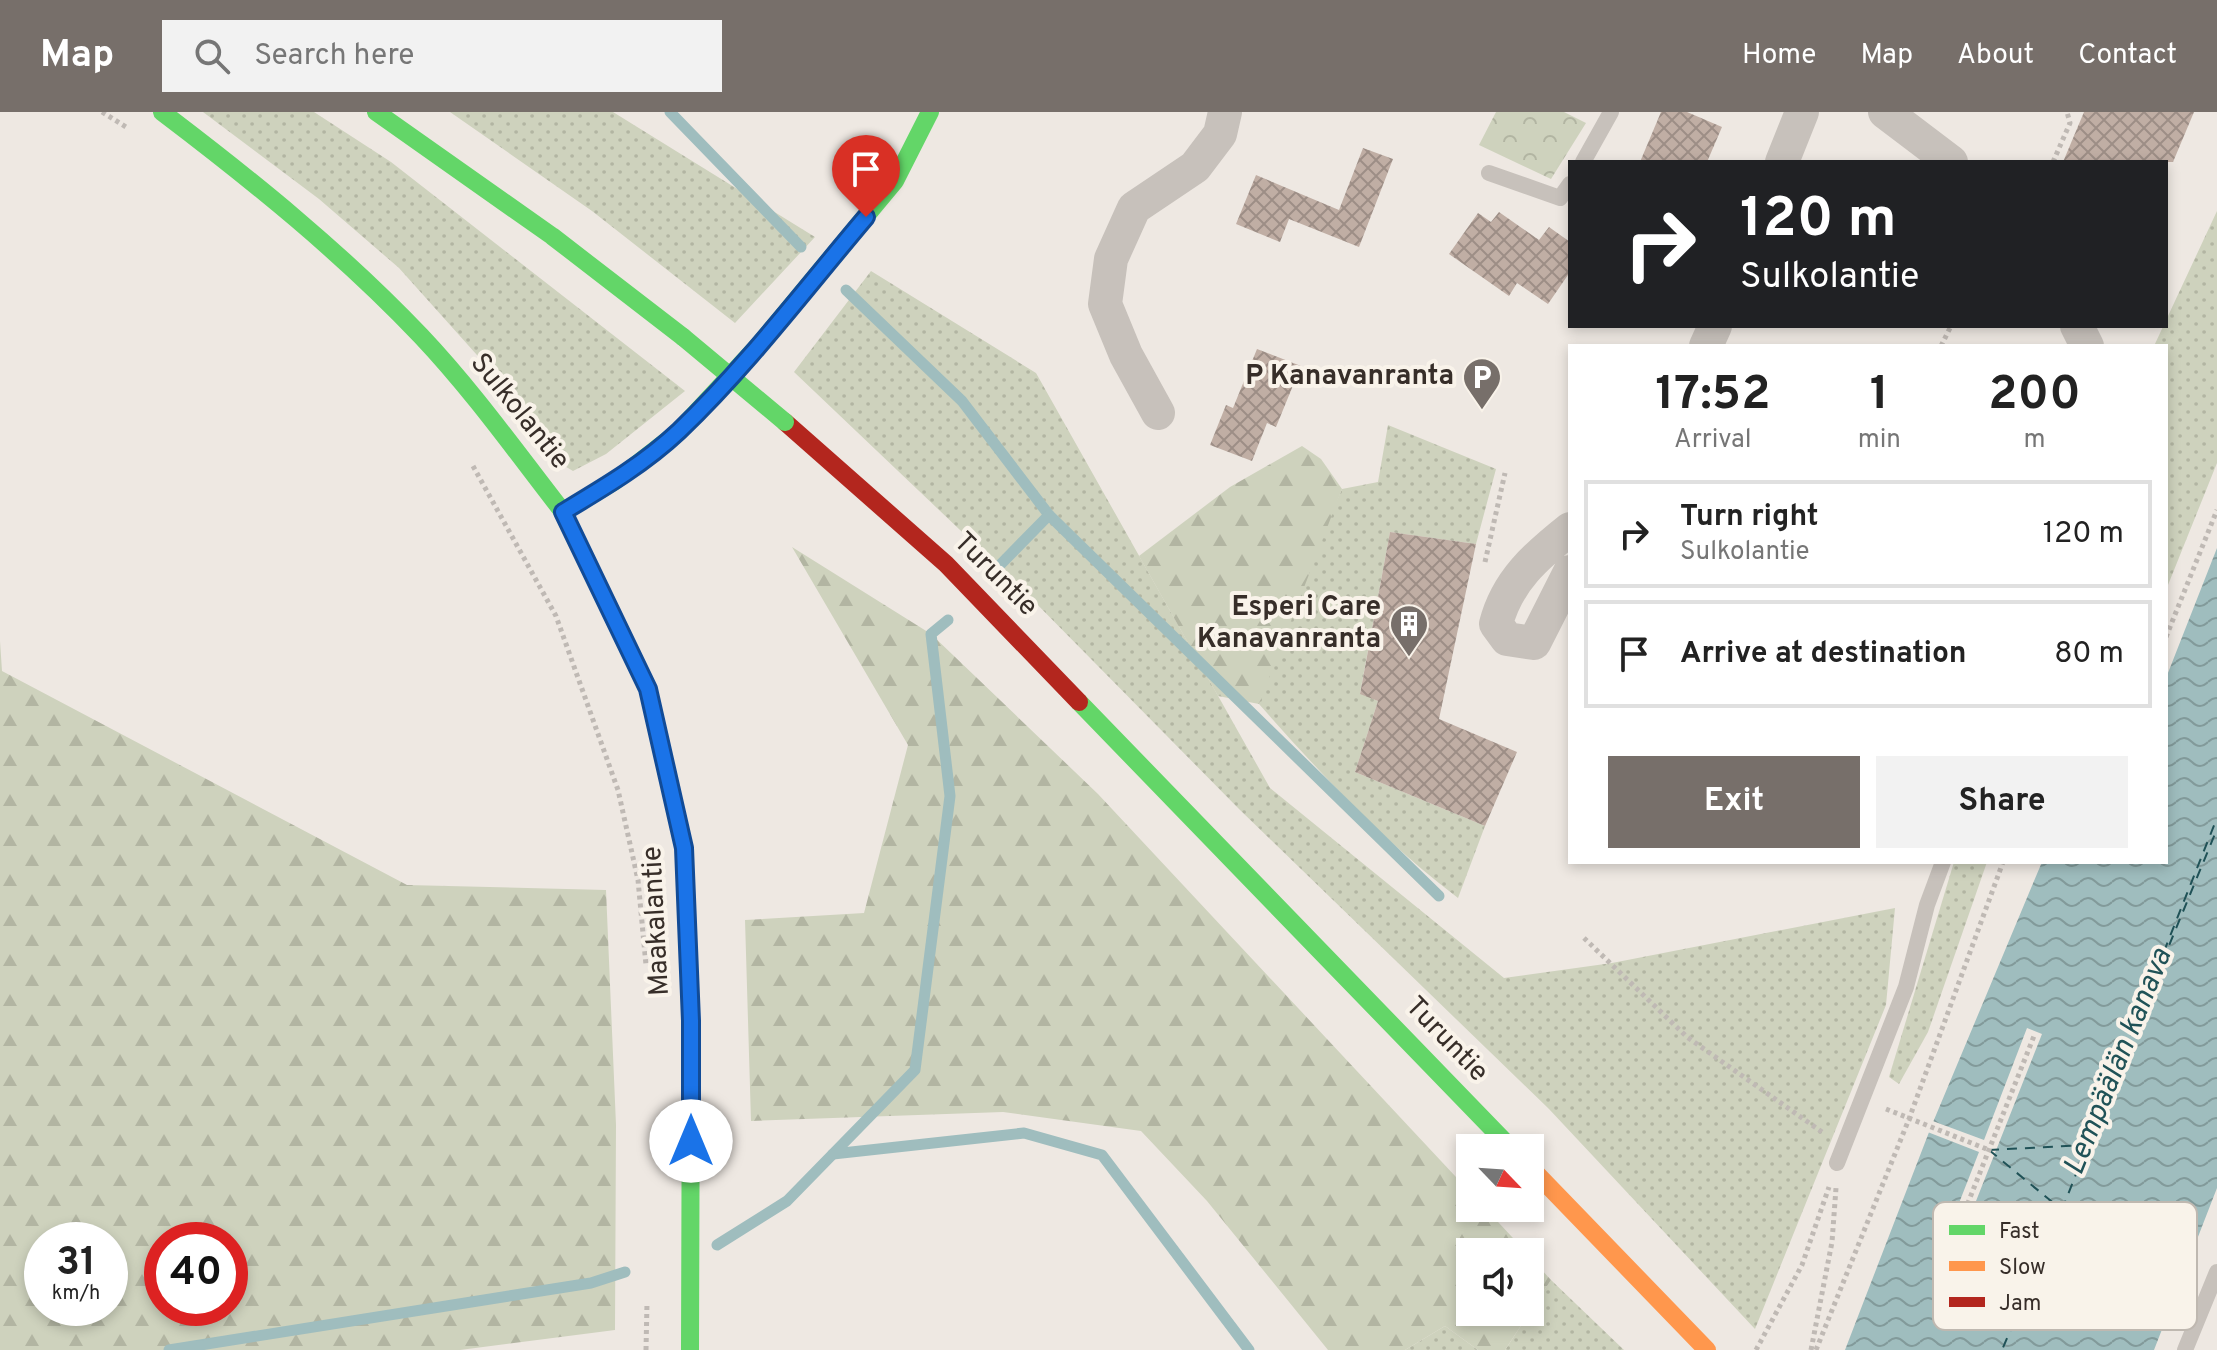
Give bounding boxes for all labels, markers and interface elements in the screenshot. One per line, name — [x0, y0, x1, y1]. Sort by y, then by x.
search box — [162, 20, 722, 92]
text: Map — [40, 32, 114, 81]
icon: search — [190, 34, 234, 78]
text: Search here — [254, 38, 414, 75]
text: Home — [1742, 38, 1816, 74]
text: Map — [1860, 38, 1913, 74]
text: About — [1957, 38, 2034, 74]
text: Contact — [2078, 38, 2177, 74]
pin — [832, 135, 900, 217]
icon: arrive — [844, 147, 888, 191]
text: 120 m — [1740, 186, 1897, 256]
icon: right — [1608, 192, 1712, 296]
text: Sulkolantie — [1740, 255, 1919, 301]
street label: Sulkolantie — [461, 346, 577, 478]
parking icon: P Kanavanranta — [1461, 356, 1503, 411]
place label: P Kanavanranta — [1245, 359, 1454, 395]
text: 17:52 — [1655, 366, 1771, 426]
text: 1 — [1870, 366, 1889, 426]
text: 200 — [1988, 366, 2081, 426]
text: Arrival — [1674, 424, 1752, 457]
text: min — [1858, 424, 1901, 457]
text: m — [2023, 424, 2045, 457]
text: Turn right — [1680, 499, 1818, 536]
icon: right — [1612, 512, 1656, 556]
text: 120 m — [2043, 516, 2124, 553]
street label: Turuntie — [945, 525, 1045, 625]
text: Sulkolantie — [1680, 536, 1810, 569]
place label: Esperi Care Kanavanranta — [1197, 590, 1381, 658]
building icon: Esperi Care Kanavanranta — [1388, 603, 1430, 658]
icon: arrive — [1612, 632, 1656, 676]
text: Arrive at destination — [1680, 636, 1966, 673]
text: 80 m — [2054, 636, 2124, 673]
button: Exit — [1608, 756, 1860, 848]
button: Share — [1876, 756, 2128, 848]
street label: Maakalantie — [635, 845, 679, 997]
water label: Lempäälän kanava — [2057, 943, 2181, 1181]
street label: Turuntie — [1396, 990, 1496, 1090]
position arrow — [649, 1099, 733, 1183]
north arrow — [1456, 1134, 1544, 1222]
map controls — [1456, 1134, 1544, 1326]
legend — [1933, 1202, 2197, 1330]
text: Fast — [1999, 1219, 2040, 1246]
speed limit sign: 40 — [144, 1222, 248, 1326]
button: sound — [1456, 1238, 1544, 1326]
text: 31 — [56, 1239, 96, 1289]
text: Slow — [1999, 1255, 2046, 1282]
text: km/h — [52, 1281, 100, 1307]
text: Jam — [1999, 1291, 2042, 1318]

